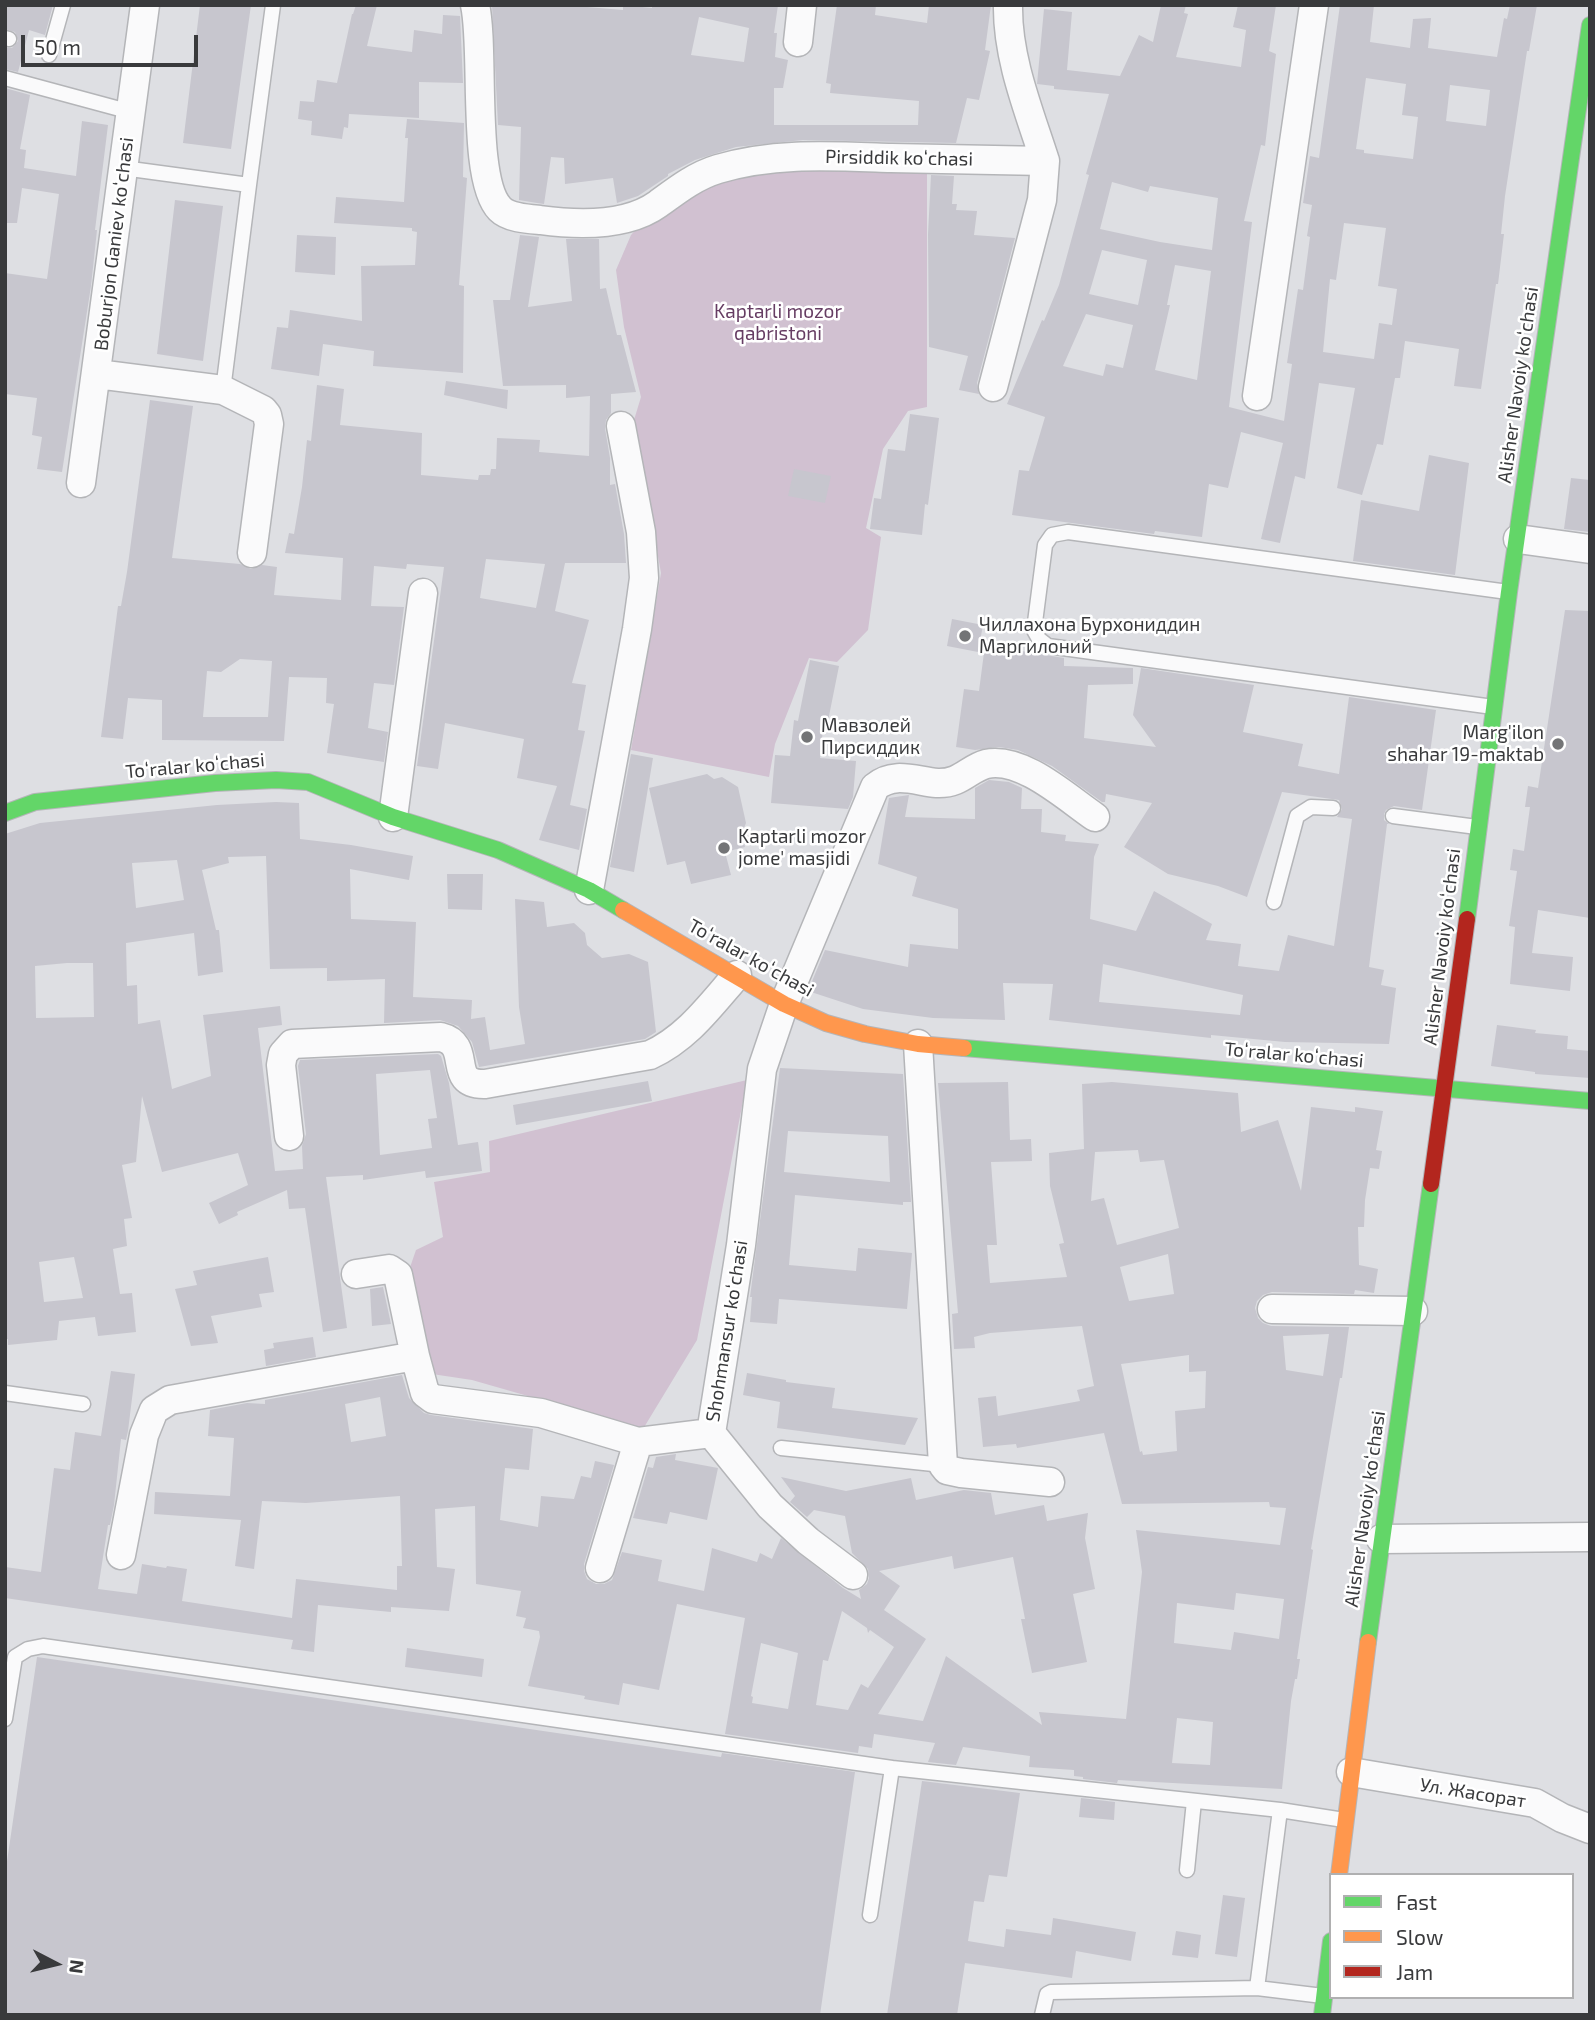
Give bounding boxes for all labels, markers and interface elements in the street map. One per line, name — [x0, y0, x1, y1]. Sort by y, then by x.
scale bar — [24, 21, 201, 65]
text: 50 m — [34, 34, 81, 59]
street label: Boburjon Ganiev koʻchasi — [90, 136, 138, 352]
street label: Pirsiddik koʻchasi — [825, 145, 973, 171]
street label: Alisher Navoiy koʻchasi — [1493, 285, 1543, 485]
park label: Kaptarli mozor qabristoni — [714, 301, 842, 345]
place label: Чиллахона Бурхониддин Маргилоний — [979, 614, 1200, 658]
marker: Чиллахона Бурхониддин Маргилоний — [957, 628, 973, 644]
place label: Мавзолей Пирсиддик — [821, 715, 920, 759]
place label: Marg'ilon shahar 19-maktab — [1387, 722, 1544, 766]
marker: Мавзолей Пирсиддик — [799, 729, 815, 745]
marker: Marg'ilon shahar 19-maktab — [1550, 736, 1566, 752]
street label: Toʻralar koʻchasi — [124, 749, 266, 783]
place label: Kaptarli mozor jome' masjidi — [738, 826, 866, 870]
marker: Kaptarli mozor jome' masjidi — [716, 840, 732, 856]
street label: Alisher Navoiy koʻchasi — [1419, 847, 1465, 1047]
street label: Toʻralar koʻchasi — [684, 914, 818, 1002]
street label: Toʻralar koʻchasi — [1223, 1038, 1365, 1072]
street label: Shohmansur koʻchasi — [701, 1239, 753, 1423]
street label: Alisher Navoiy koʻchasi — [1340, 1409, 1390, 1609]
street label: Ул. Жасорат — [1418, 1773, 1528, 1813]
legend — [1329, 1873, 1574, 1999]
text: Fast — [1396, 1889, 1437, 1914]
text: Slow — [1396, 1924, 1443, 1949]
north arrow — [21, 1929, 91, 1999]
text: N — [65, 1958, 90, 1975]
text: Jam — [1396, 1959, 1433, 1984]

